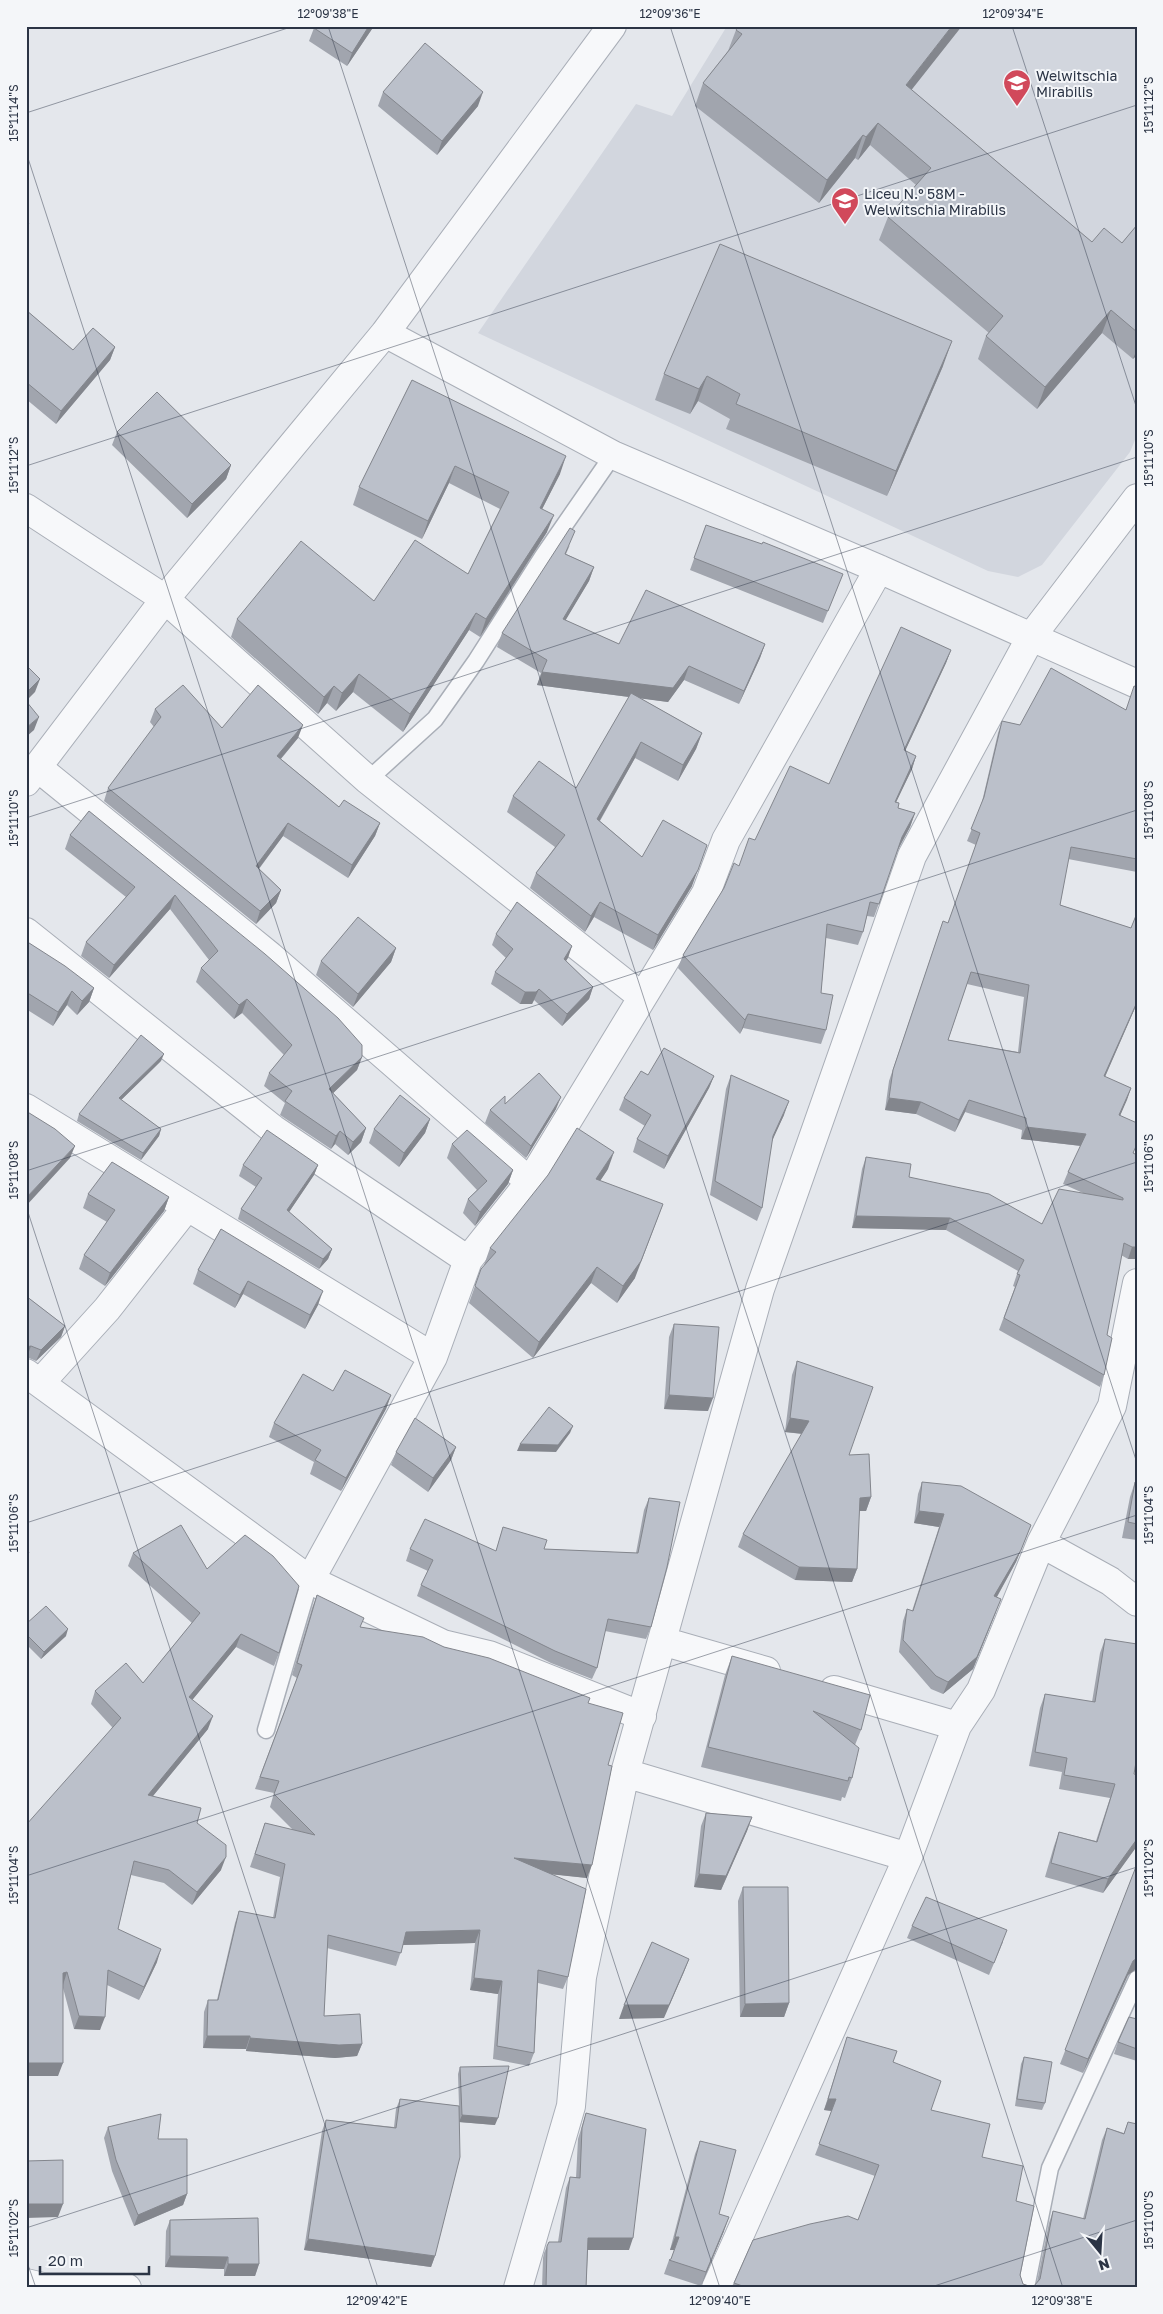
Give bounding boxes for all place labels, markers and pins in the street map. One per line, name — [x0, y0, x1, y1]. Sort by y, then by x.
place label: Welwitschia Mirabilis — [1036, 67, 1117, 100]
school or university icon: Welwitschia Mirabilis — [1002, 68, 1032, 107]
place label: Liceu N.º 58M - Welwitschia Mirabilis — [864, 185, 1006, 218]
school or university icon: Liceu N.º 58M - Welwitschia Mirabilis — [830, 186, 860, 225]

